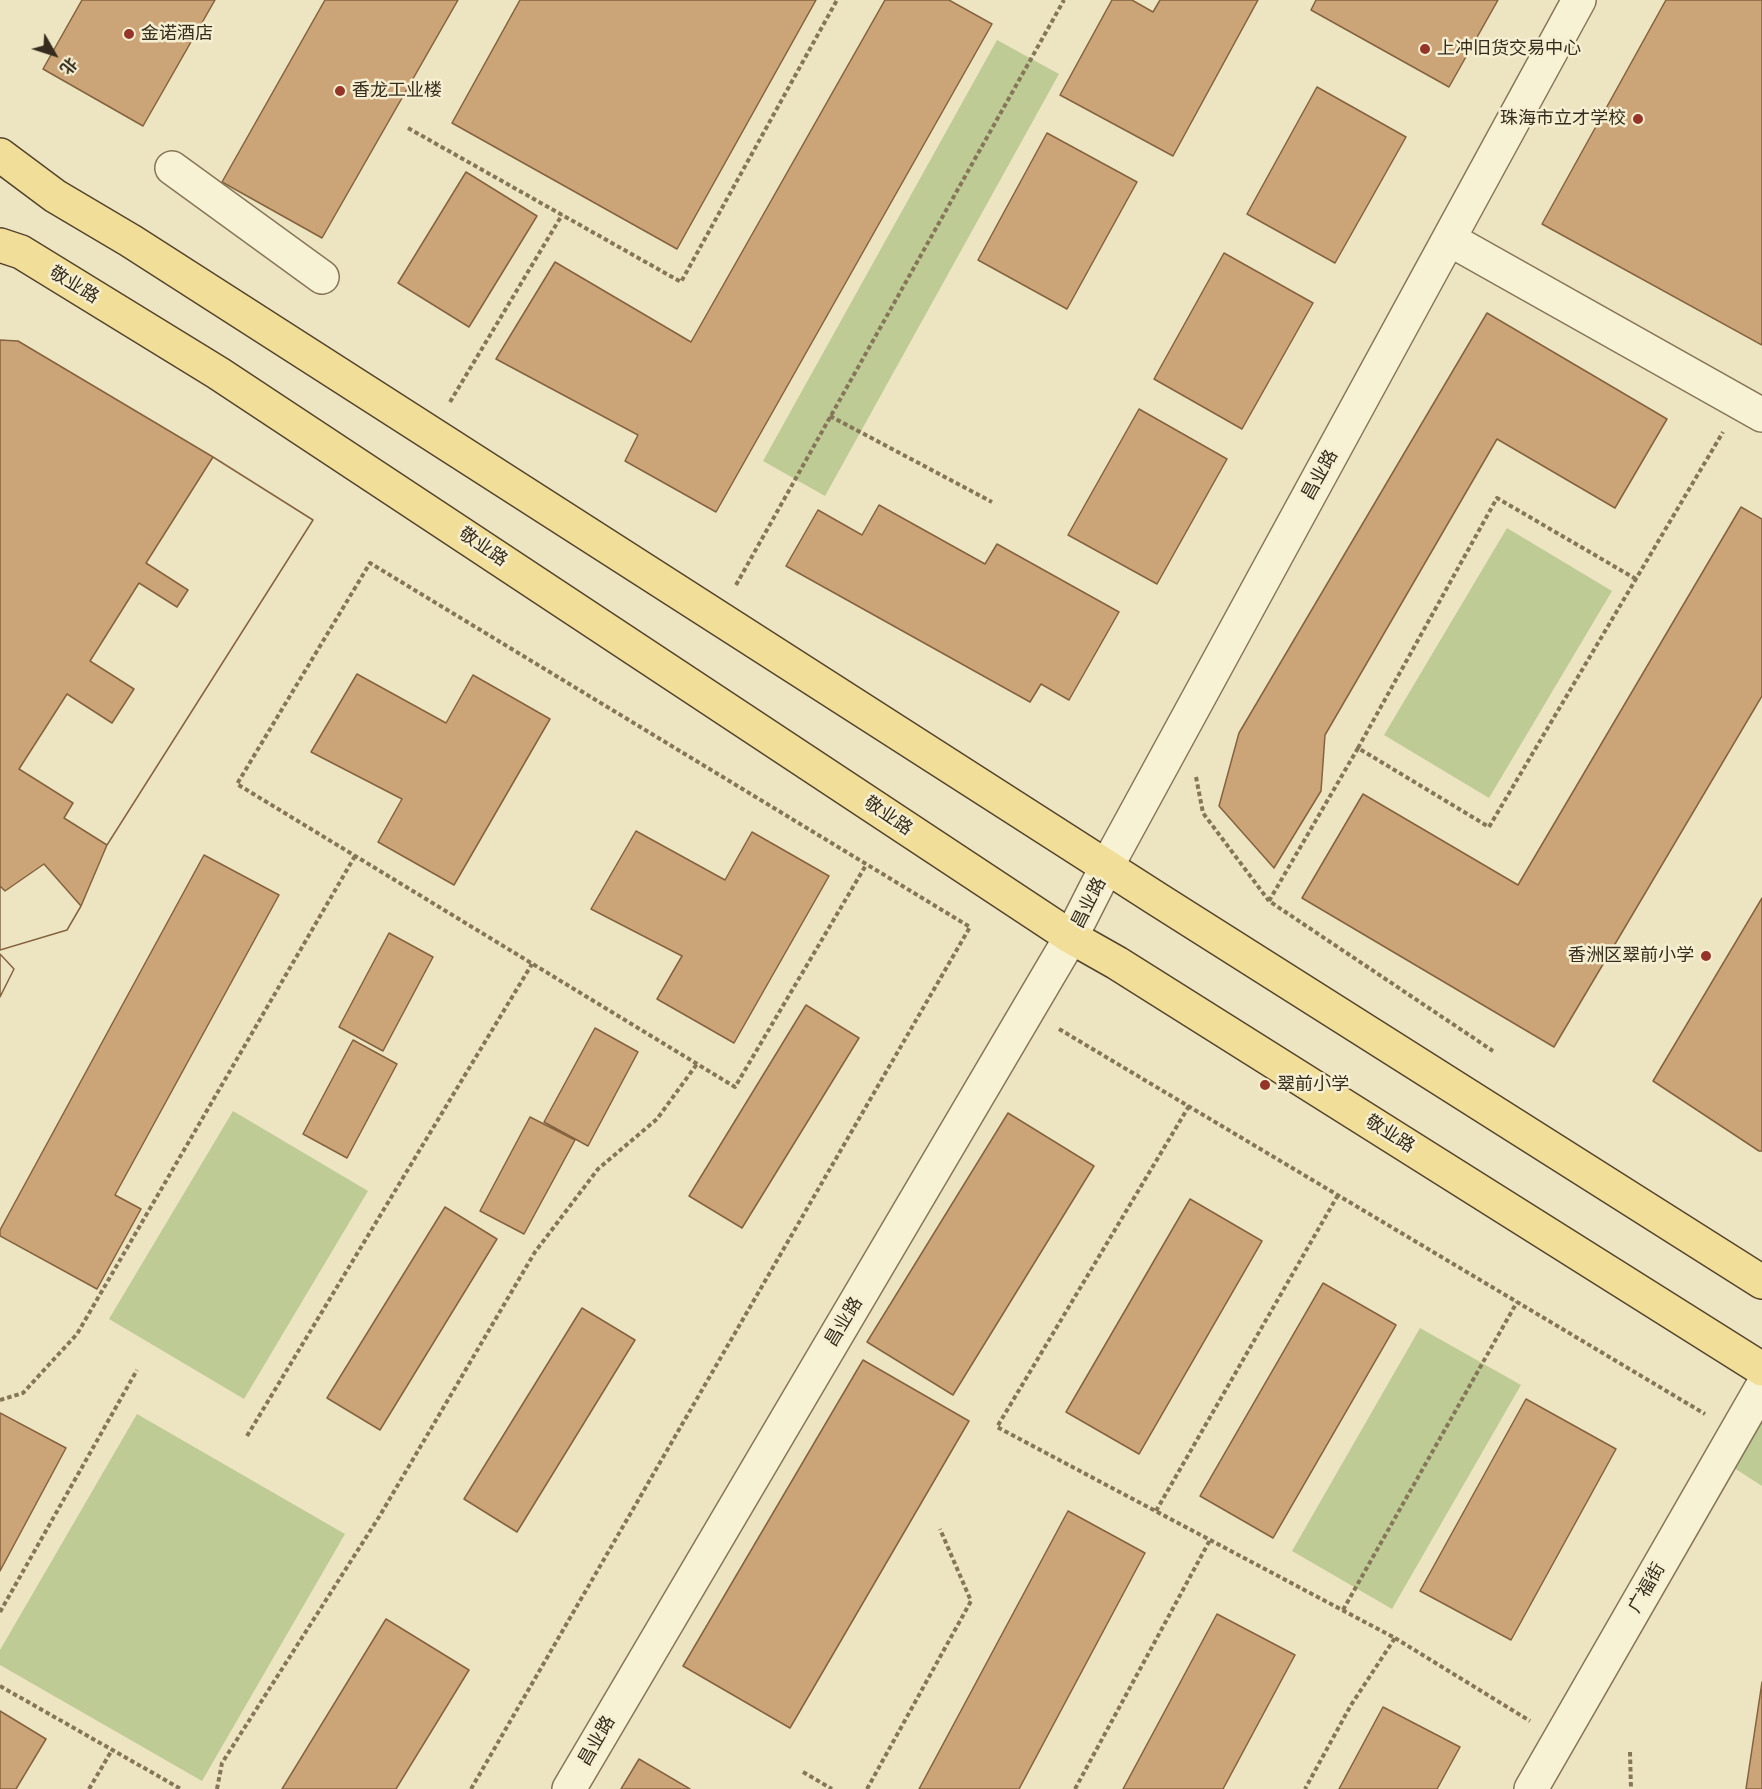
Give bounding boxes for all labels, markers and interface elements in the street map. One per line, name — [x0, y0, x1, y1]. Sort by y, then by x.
place label: 金诺酒店 — [141, 23, 213, 45]
north arrow — [24, 24, 84, 84]
marker: 金诺酒店 — [122, 27, 136, 41]
place label: 上冲旧货交易中心 — [1437, 38, 1581, 60]
marker: 上冲旧货交易中心 — [1418, 42, 1432, 56]
text: 北 — [56, 53, 81, 78]
place label: 香龙工业楼 — [352, 80, 442, 102]
marker: 香龙工业楼 — [333, 84, 347, 98]
place label: 珠海市立才学校 — [1500, 108, 1626, 130]
marker: 珠海市立才学校 — [1631, 112, 1645, 126]
street label: 敬业路 — [45, 262, 103, 308]
street label: 昌业路 — [1297, 446, 1343, 504]
street label: 敬业路 — [455, 523, 511, 571]
street label: 敬业路 — [860, 792, 916, 840]
street label: 昌业路 — [1067, 874, 1111, 932]
place label: 香洲区翠前小学 — [1568, 945, 1694, 967]
marker: 香洲区翠前小学 — [1699, 949, 1713, 963]
place label: 翠前小学 — [1277, 1074, 1349, 1096]
marker: 翠前小学 — [1258, 1078, 1272, 1092]
street label: 敬业路 — [1361, 1111, 1419, 1157]
street label: 昌业路 — [821, 1293, 867, 1351]
street label: 广福街 — [1624, 1559, 1670, 1617]
street label: 昌业路 — [574, 1712, 620, 1770]

